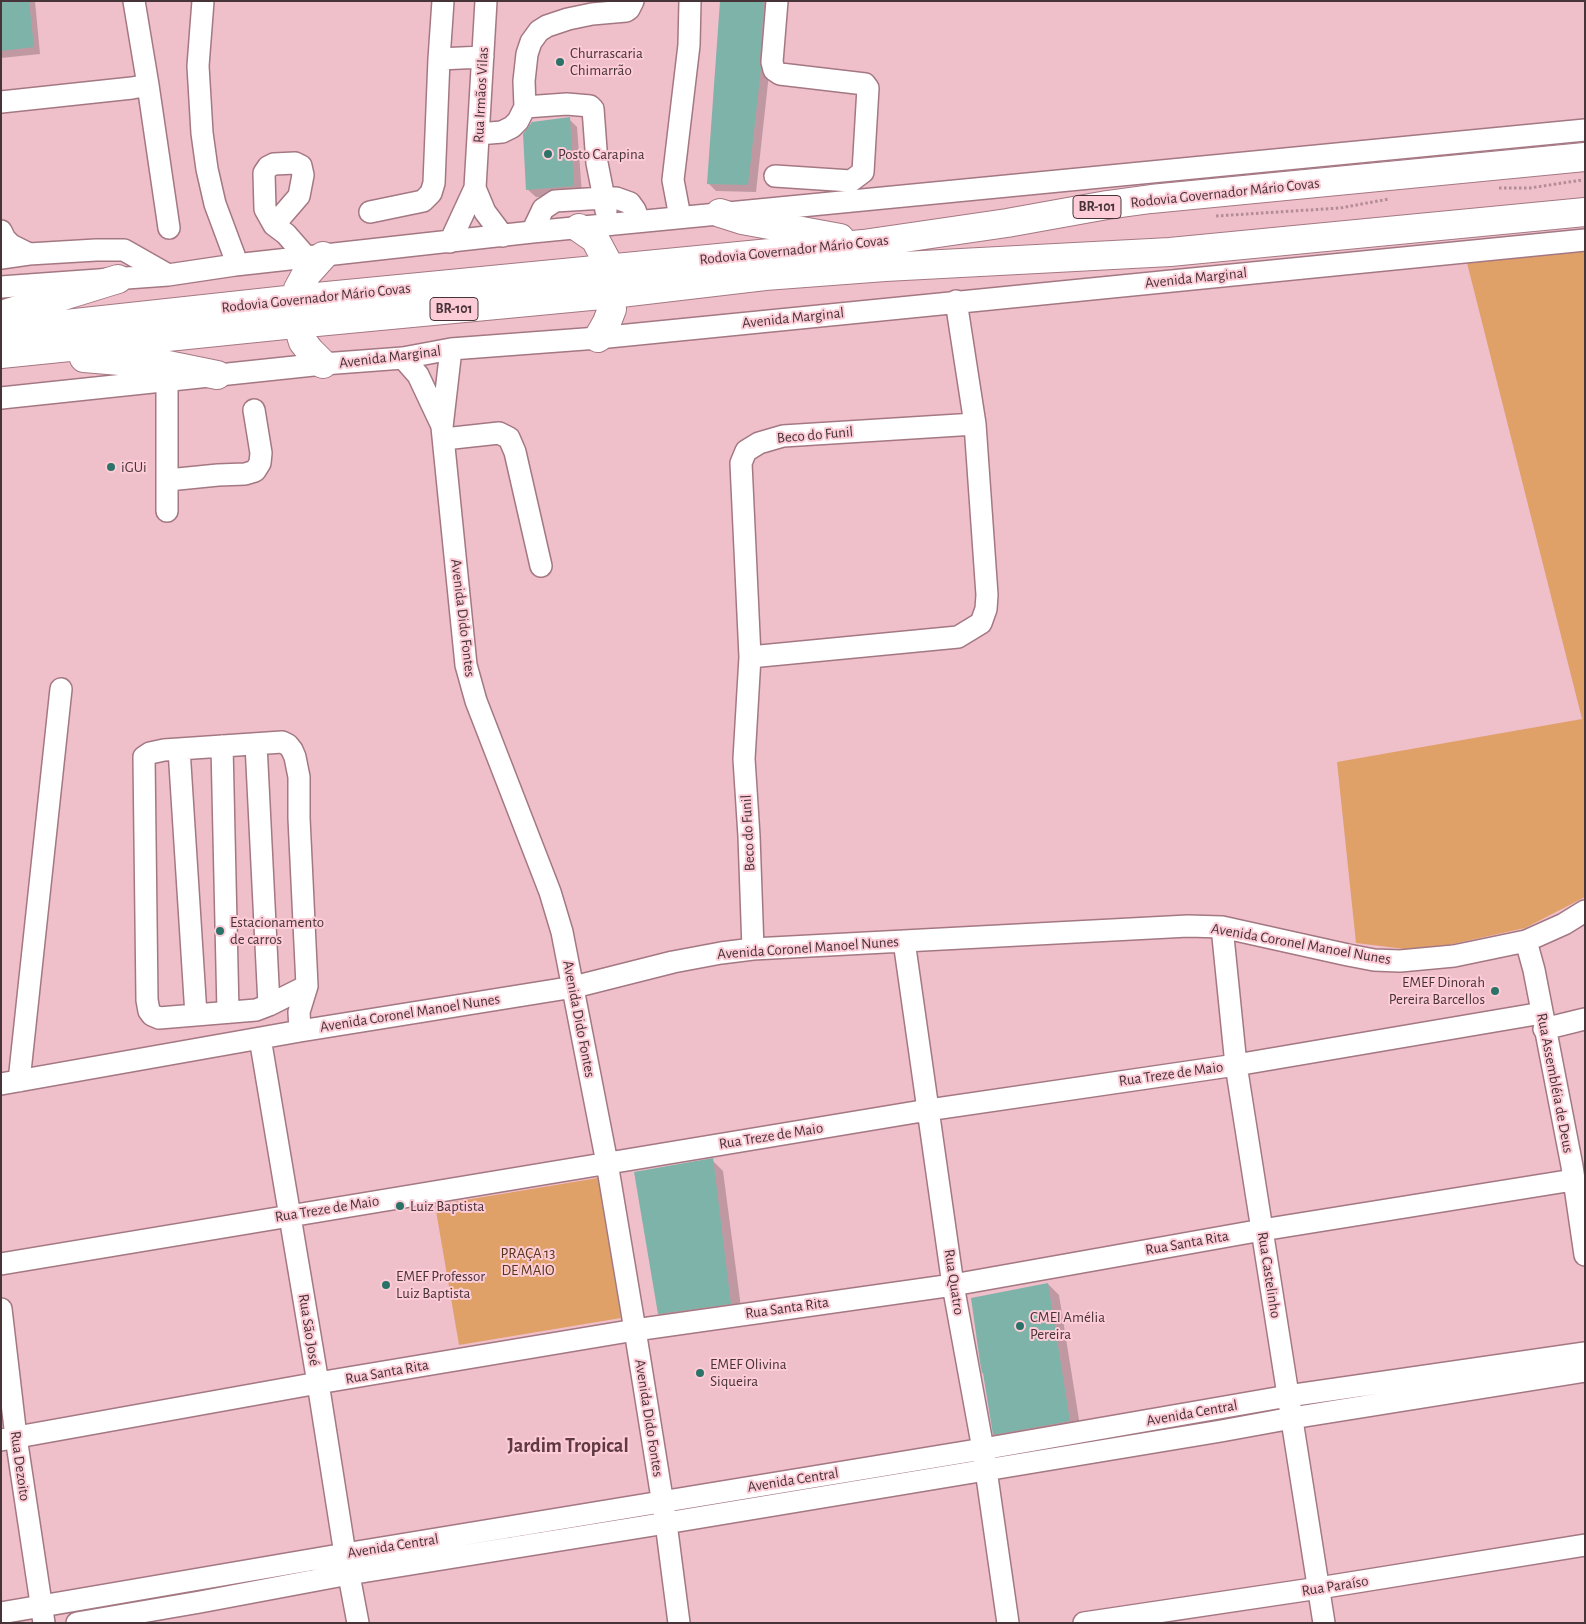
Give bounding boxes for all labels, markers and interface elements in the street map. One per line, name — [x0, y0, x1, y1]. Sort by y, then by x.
place label: Churrascaria Chimarrão — [570, 44, 643, 79]
street label: Rua Irmãos Vilas — [469, 46, 493, 144]
marker: Churrascaria Chimarrão — [554, 56, 566, 68]
place label: Posto Carapina — [558, 145, 645, 163]
marker: Posto Carapina — [542, 148, 554, 160]
street label: Rodovia Governador Mário Covas — [1129, 174, 1321, 212]
road number: BR-101 — [1073, 196, 1121, 218]
street label: Rodovia Governador Mário Covas — [698, 231, 890, 269]
street label: Avenida Marginal — [1144, 264, 1248, 292]
street label: Rodovia Governador Mário Covas — [220, 279, 412, 317]
road number: BR-101 — [430, 298, 478, 320]
street label: Avenida Marginal — [741, 304, 845, 332]
street label: Avenida Marginal — [338, 342, 442, 372]
street label: Beco do Funil — [776, 423, 854, 447]
place label: iGUi — [121, 458, 147, 476]
marker: iGUi — [105, 461, 117, 473]
street label: Avenida Dido Fontes — [447, 558, 479, 678]
street label: Beco do Funil — [737, 794, 759, 872]
place label: Estacionamento de carros — [230, 913, 324, 948]
street label: Avenida Coronel Manoel Nunes — [1210, 919, 1392, 969]
marker: Estacionamento de carros — [214, 925, 226, 937]
street label: Avenida Coronel Manoel Nunes — [717, 933, 899, 963]
street label: Avenida Dido Fontes — [559, 959, 599, 1079]
place label: EMEF Dinorah Pereira Barcellos — [1389, 973, 1485, 1008]
marker: EMEF Dinorah Pereira Barcellos — [1489, 985, 1501, 997]
street label: Avenida Coronel Manoel Nunes — [319, 990, 501, 1036]
street label: Rua Assembléia de Deus — [1533, 1012, 1577, 1154]
street label: Rua Treze de Maio — [1118, 1058, 1224, 1090]
street label: Rua Treze de Maio — [718, 1119, 824, 1153]
street label: Rua Treze de Maio — [274, 1192, 380, 1226]
place label: Luiz Baptista — [410, 1197, 484, 1215]
marker: Luiz Baptista — [394, 1200, 406, 1212]
street label: Rua Santa Rita — [1144, 1227, 1230, 1259]
street label: Rua Castelinho — [1253, 1231, 1285, 1319]
park label: PRAÇA 13 DE MAIO — [501, 1244, 555, 1279]
street label: Rua Quatro — [940, 1248, 968, 1316]
place label: EMEF Professor Luiz Baptista — [396, 1267, 485, 1302]
marker: EMEF Professor Luiz Baptista — [380, 1279, 392, 1291]
street label: Rua São José — [294, 1293, 324, 1367]
street label: Rua Santa Rita — [744, 1293, 830, 1323]
place label: CMEI Amélia Pereira — [1030, 1308, 1105, 1343]
marker: CMEI Amélia Pereira — [1014, 1320, 1026, 1332]
place label: EMEF Olivina Siqueira — [710, 1355, 787, 1390]
street label: Rua Santa Rita — [344, 1356, 430, 1388]
street label: Avenida Dido Fontes — [631, 1358, 667, 1478]
marker: EMEF Olivina Siqueira — [694, 1367, 706, 1379]
street label: Avenida Central — [1145, 1396, 1239, 1430]
street label: Rua Dezoito — [6, 1430, 34, 1502]
district label: Jardim Tropical — [507, 1434, 629, 1458]
street label: Avenida Central — [746, 1464, 840, 1496]
street label: Avenida Central — [346, 1530, 440, 1562]
street label: Rua Paraíso — [1300, 1572, 1370, 1600]

